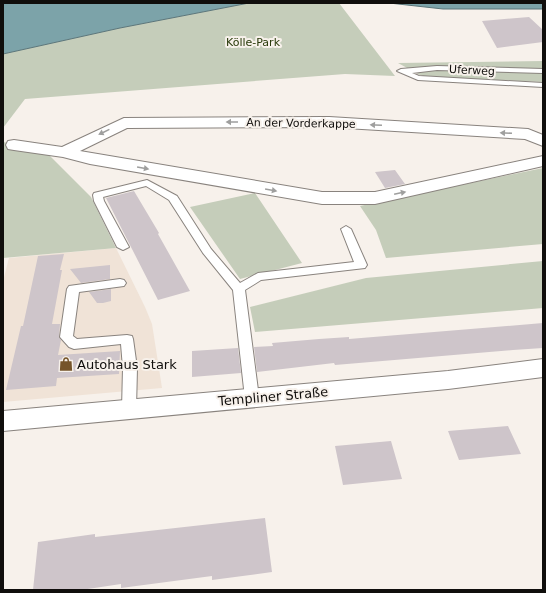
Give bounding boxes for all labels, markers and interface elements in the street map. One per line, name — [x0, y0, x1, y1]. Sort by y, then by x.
park label: Kölle-Park — [226, 36, 281, 49]
street label: Uferweg — [449, 63, 495, 78]
street label: An der Vorderkappe — [246, 116, 356, 131]
one-way arrow — [225, 119, 238, 125]
one-way arrow — [369, 122, 382, 128]
one-way arrow — [99, 129, 110, 135]
one-way arrow — [500, 129, 512, 136]
one-way arrow — [137, 165, 149, 171]
one-way arrow — [265, 187, 277, 193]
one-way arrow — [394, 189, 406, 195]
shop icon: Autohaus Stark — [58, 356, 74, 372]
place label: Autohaus Stark — [77, 357, 177, 372]
street label: Templiner Straße — [216, 384, 329, 409]

